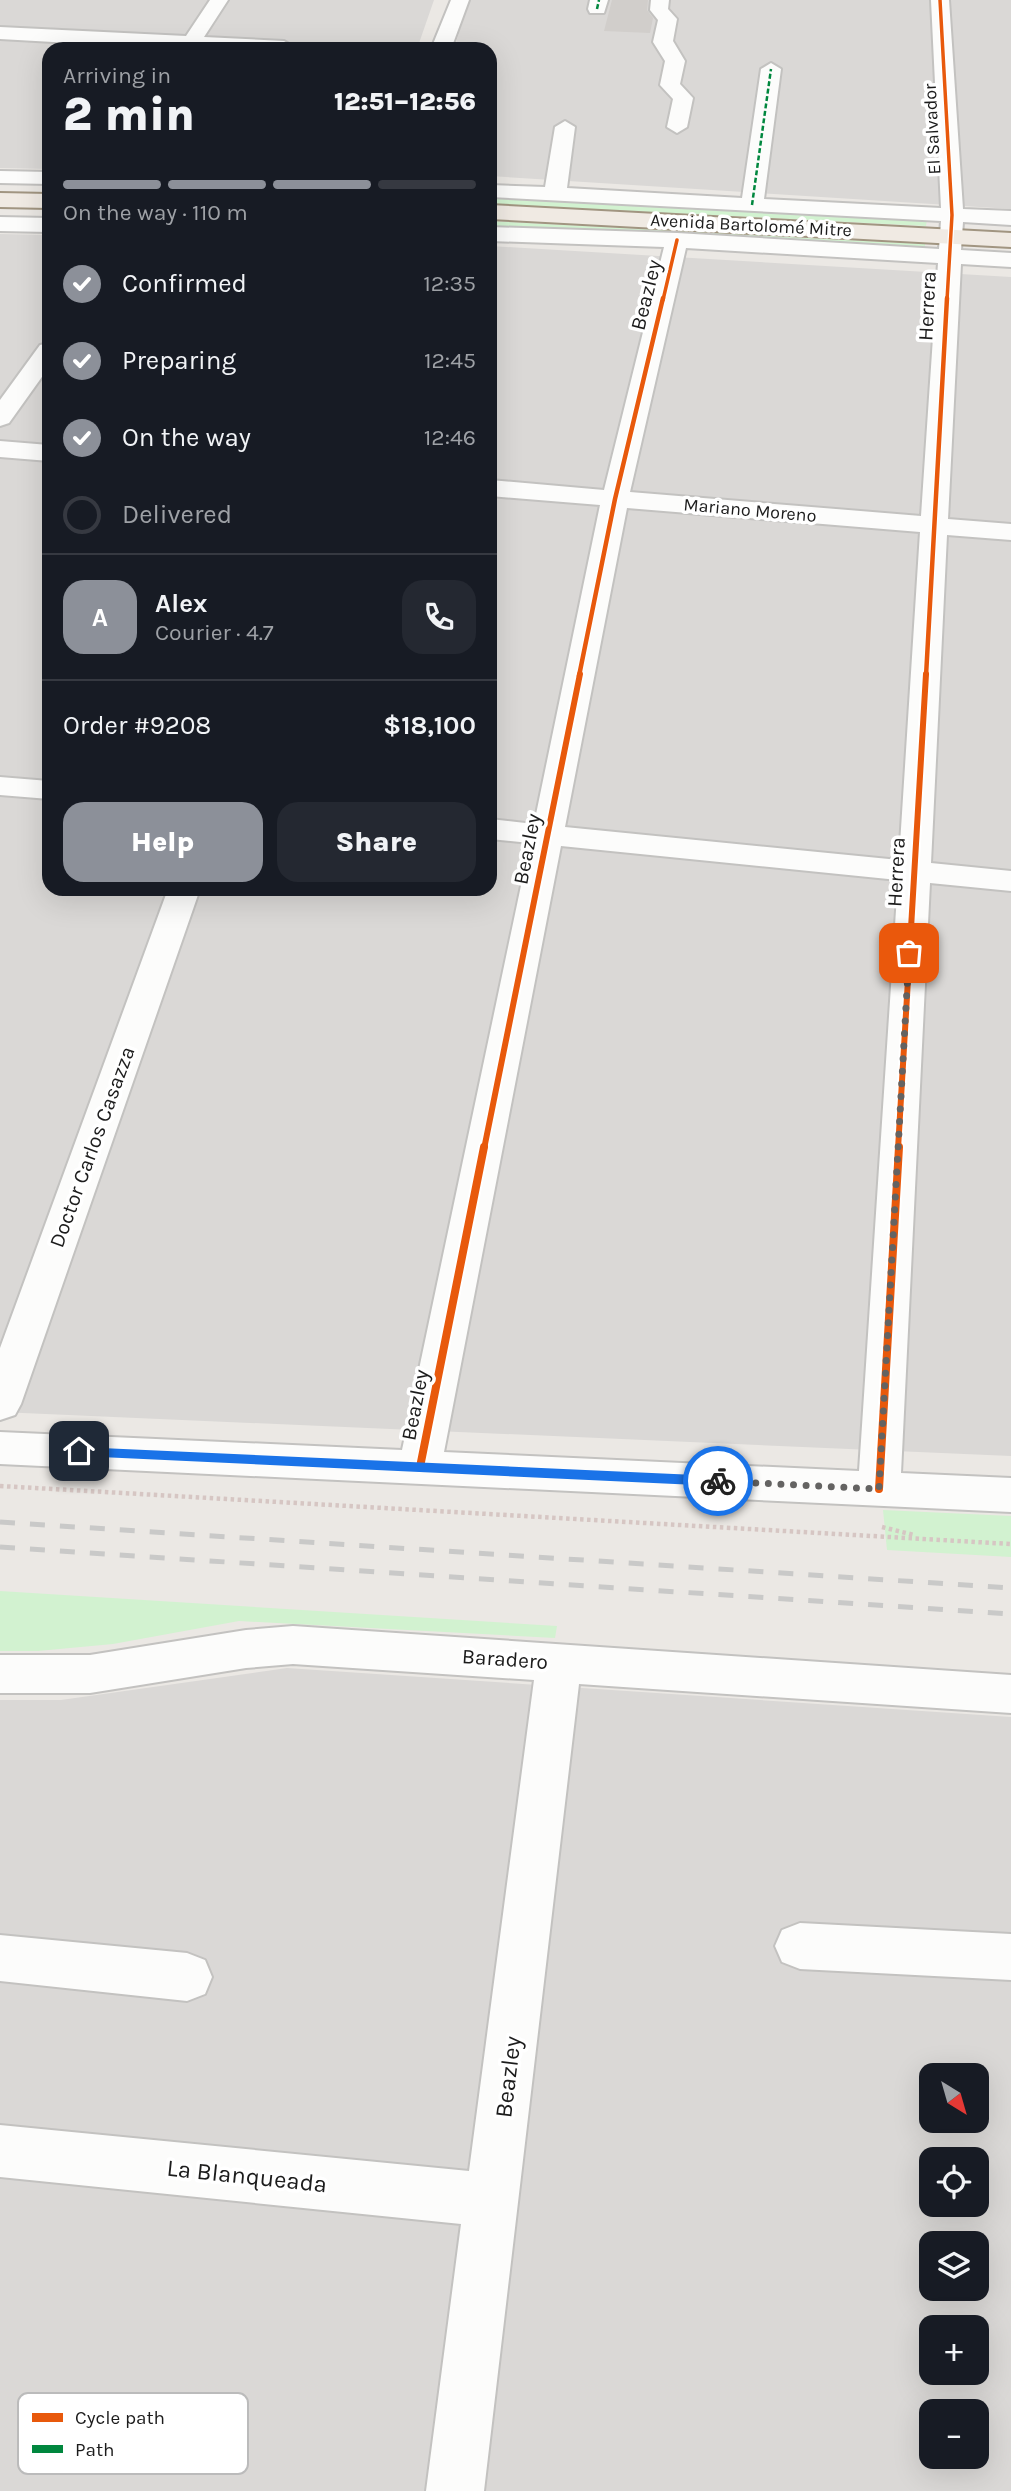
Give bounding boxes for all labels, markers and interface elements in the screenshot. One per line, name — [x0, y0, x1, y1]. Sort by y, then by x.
text: Arriving in — [63, 62, 171, 89]
street label: El Salvador — [919, 82, 945, 175]
text: 12:51–12:56 — [334, 86, 476, 117]
text: 2 min — [63, 88, 195, 142]
text: On the way · 110 m — [63, 199, 248, 226]
street label: Avenida Bartolomé Mitre — [650, 209, 852, 241]
street label: Beazley — [626, 257, 666, 333]
icon: check — [63, 265, 101, 303]
text: Confirmed — [122, 268, 247, 299]
text: 12:35 — [423, 270, 476, 297]
street label: Herrera — [913, 270, 941, 342]
icon: check — [63, 342, 101, 380]
text: Preparing — [122, 345, 236, 376]
text: 12:45 — [424, 347, 476, 374]
icon: check — [63, 419, 101, 457]
text: On the way — [122, 422, 251, 453]
text: 12:46 — [424, 424, 476, 451]
street label: Mariano Moreno — [683, 493, 817, 527]
text: Delivered — [122, 499, 232, 530]
button: phone — [402, 580, 476, 654]
text: Alex — [155, 588, 207, 619]
text: A — [92, 602, 108, 633]
text: Courier · 4.7 — [155, 619, 274, 646]
text: Order #9208 — [63, 710, 211, 741]
text: $18,100 — [383, 710, 476, 741]
button: Help — [63, 802, 263, 882]
button: Share — [277, 802, 476, 882]
street label: Beazley — [508, 811, 546, 887]
street label: Herrera — [882, 836, 910, 908]
pin — [879, 923, 939, 983]
icon: bag — [890, 934, 928, 972]
street label: Doctor Carlos Casazza — [44, 1043, 140, 1251]
street label: Beazley — [396, 1367, 434, 1443]
pin — [49, 1421, 109, 1481]
icon: home — [60, 1432, 98, 1470]
courier — [683, 1446, 753, 1516]
icon: bike — [699, 1462, 737, 1500]
street label: Baradero — [461, 1644, 549, 1674]
street label: Beazley — [489, 2035, 527, 2119]
north arrow — [919, 2063, 989, 2133]
map controls — [919, 2063, 989, 2469]
button: locate — [919, 2147, 989, 2217]
street label: La Blanqueada — [165, 2154, 329, 2198]
button: layers — [919, 2231, 989, 2301]
button: + — [919, 2315, 989, 2385]
legend — [18, 2393, 248, 2474]
button: − — [919, 2399, 989, 2469]
text: Cycle path — [75, 2407, 165, 2429]
text: Path — [75, 2439, 115, 2461]

